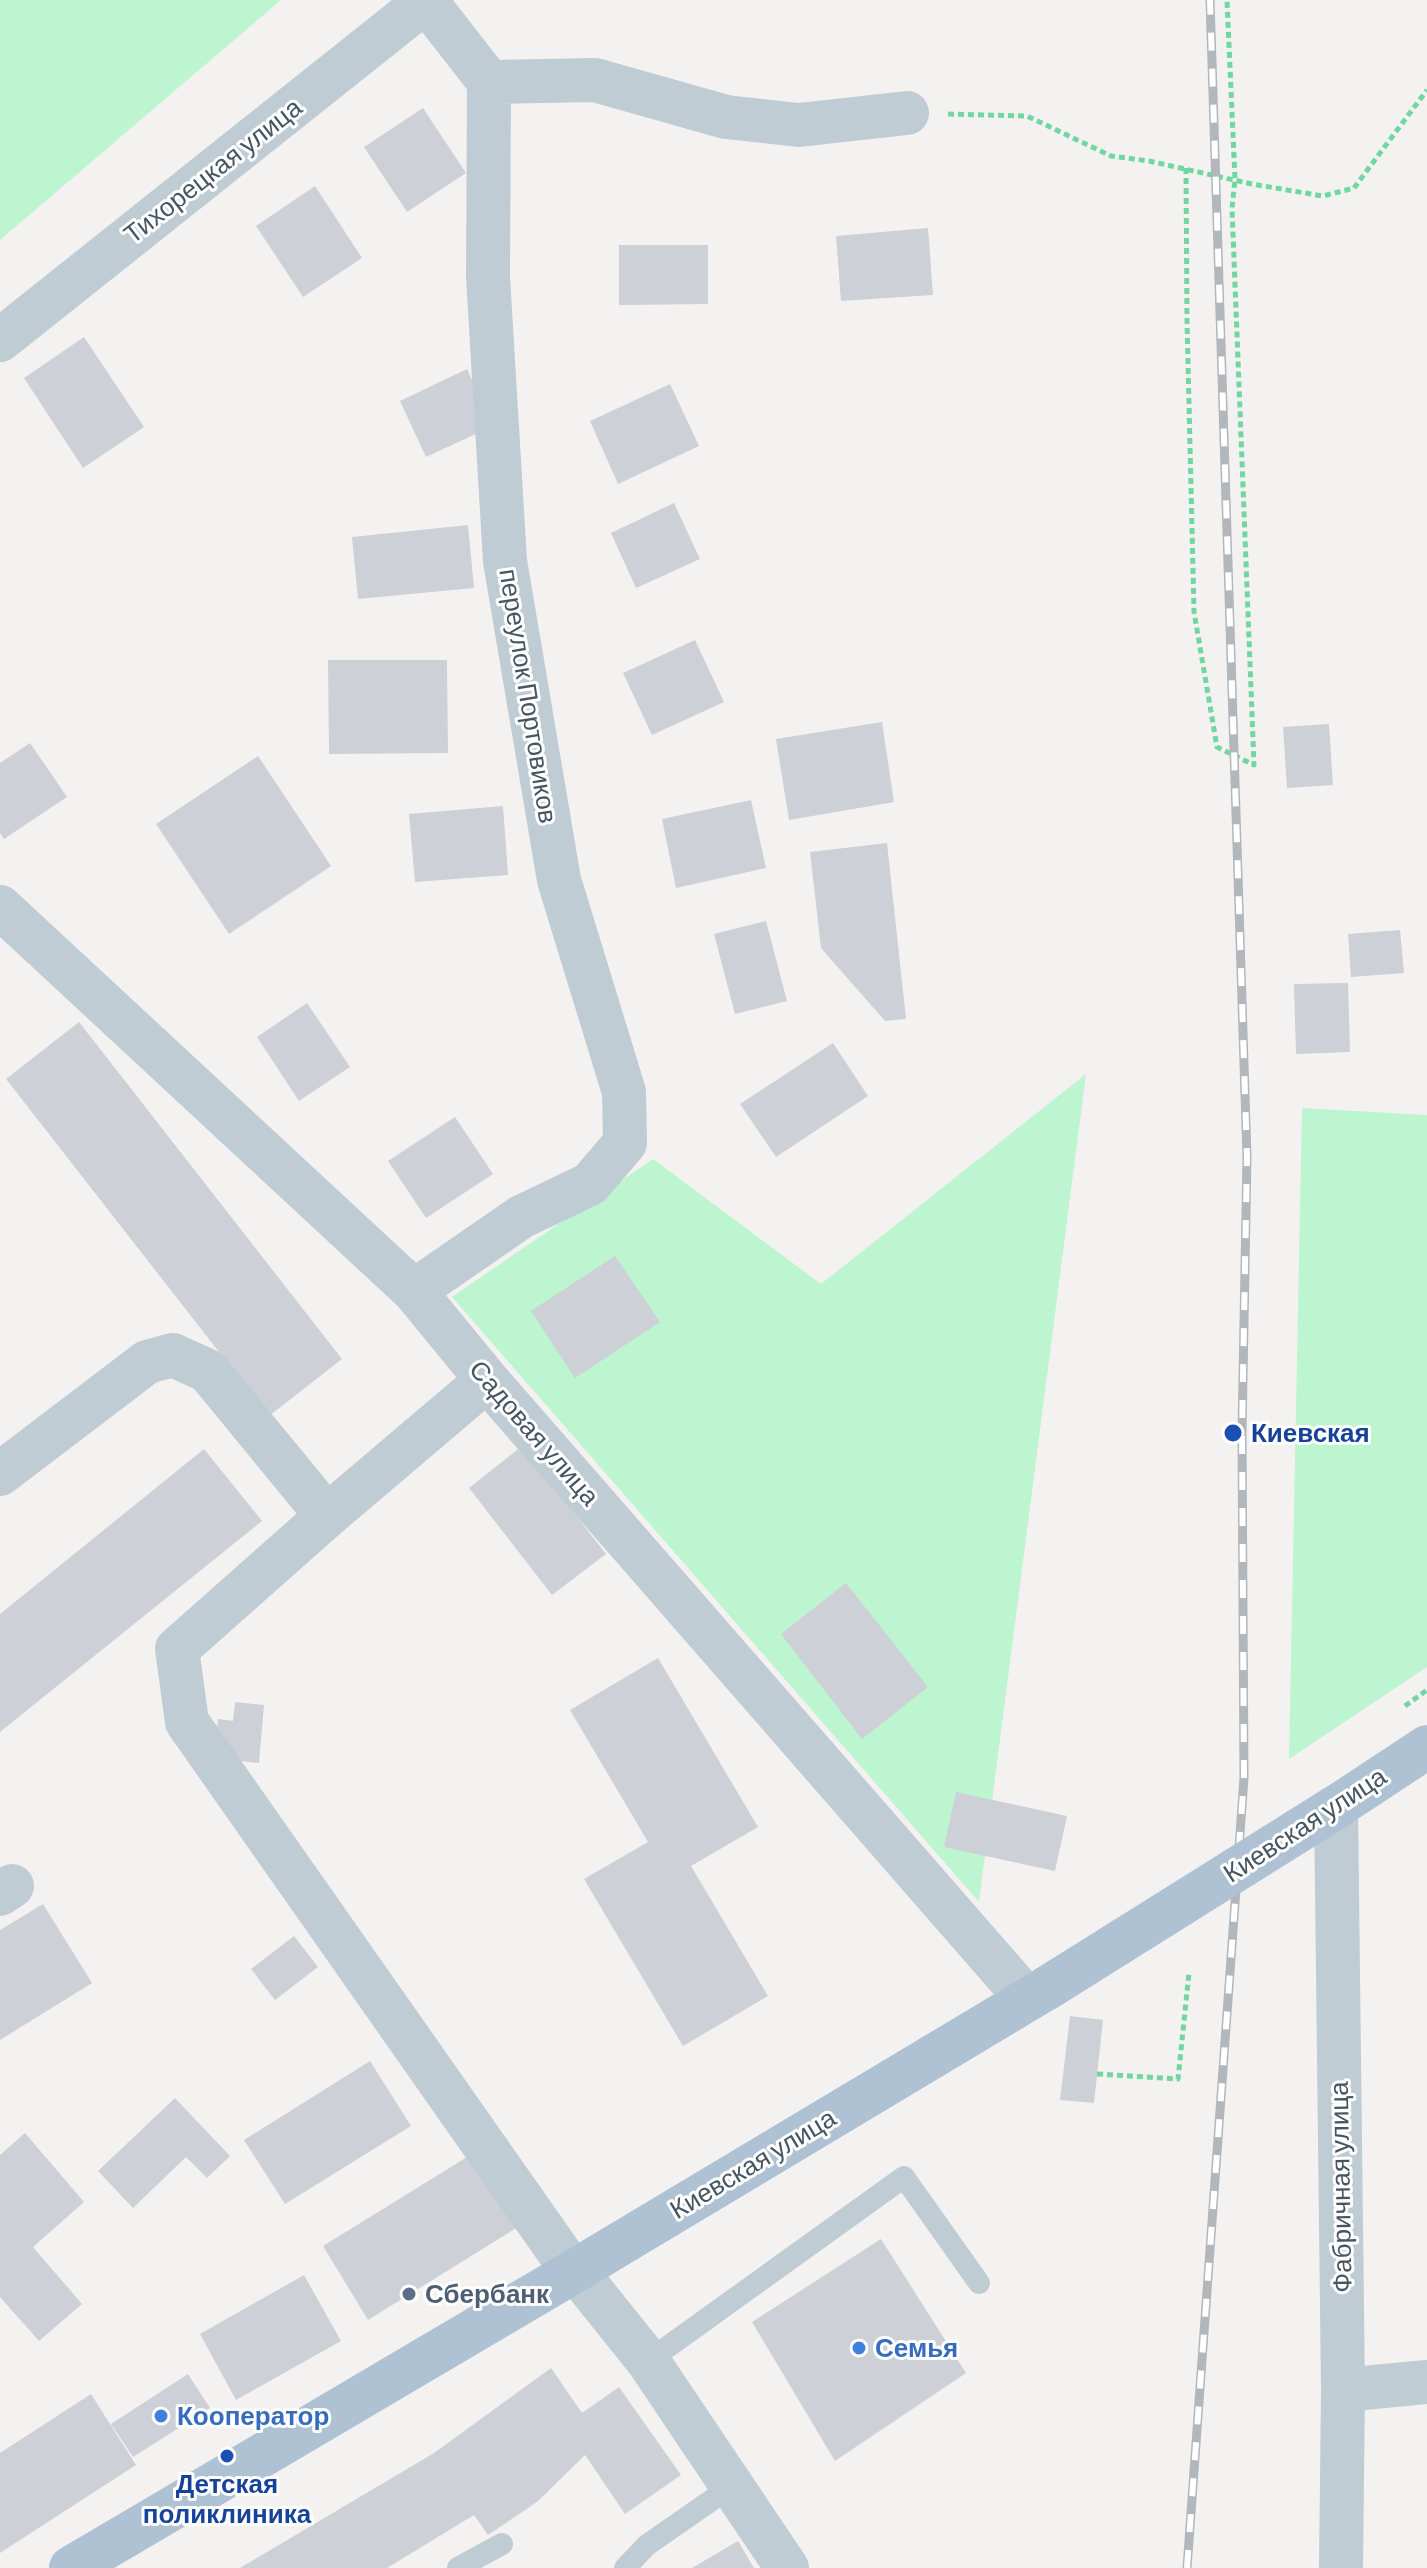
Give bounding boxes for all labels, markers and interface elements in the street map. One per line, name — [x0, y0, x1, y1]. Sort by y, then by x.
street label: Тихорецкая улица — [118, 92, 308, 250]
street label: переулок Портовиков — [492, 566, 564, 826]
street label: Садовая улица — [463, 1354, 605, 1512]
place label: Киевская — [1251, 1417, 1370, 1449]
marker: Киевская — [1222, 1422, 1244, 1444]
street label: Киевская улица — [1218, 1761, 1392, 1889]
street label: Фабричная улица — [1324, 2081, 1358, 2293]
street label: Киевская улица — [664, 2102, 842, 2226]
place label: Сбербанк — [425, 2278, 549, 2310]
marker: Сбербанк — [400, 2285, 418, 2303]
place label: Семья — [875, 2332, 958, 2364]
marker: Семья — [850, 2339, 868, 2357]
place label: Кооператор — [177, 2400, 329, 2432]
marker: Кооператор — [152, 2407, 170, 2425]
marker: Детская поликлиника — [218, 2447, 236, 2465]
place label: Детская поликлиника — [143, 2468, 311, 2530]

